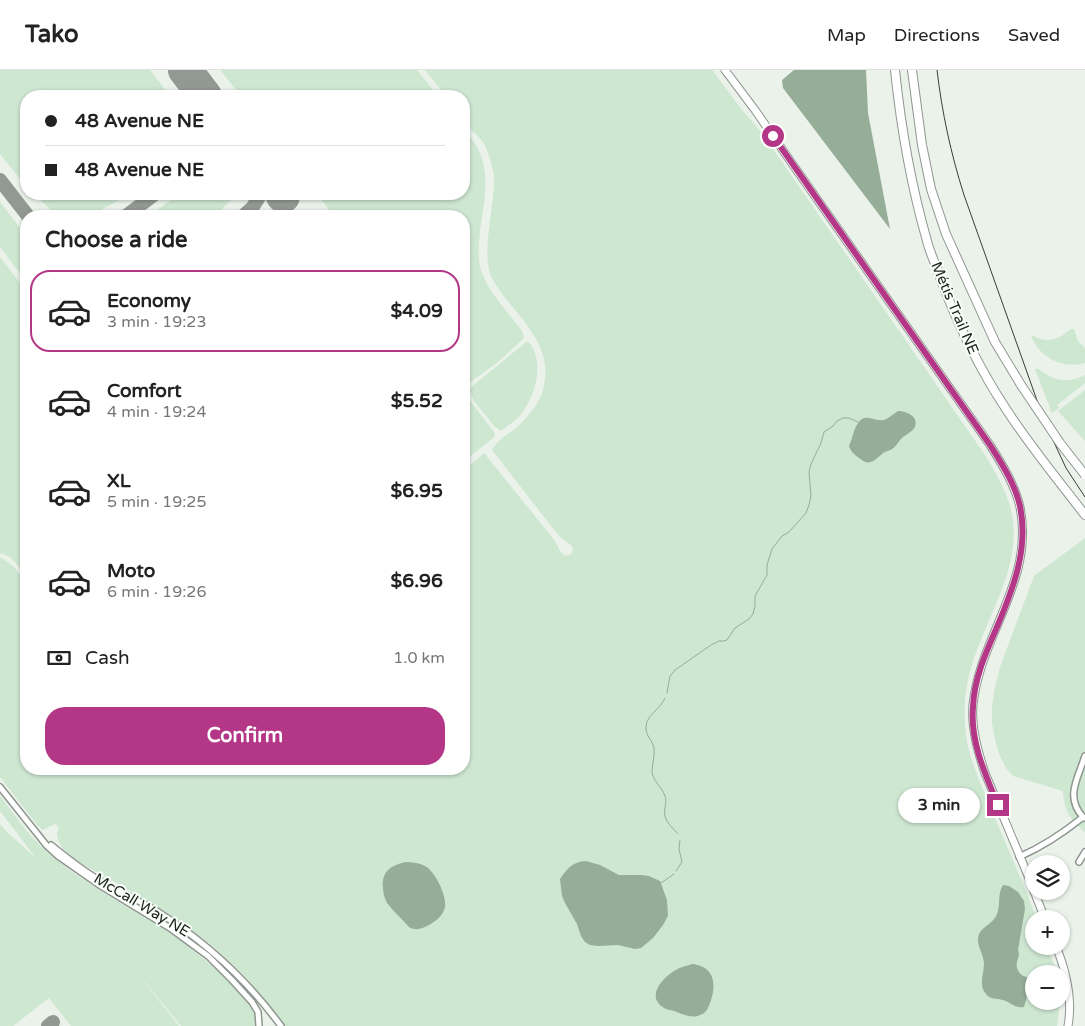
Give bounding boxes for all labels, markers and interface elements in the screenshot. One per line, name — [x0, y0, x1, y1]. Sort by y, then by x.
text: Tako — [25, 20, 79, 49]
text: Map — [827, 24, 866, 46]
text: Directions — [894, 24, 980, 46]
text: Saved — [1008, 24, 1060, 46]
text: 48 Avenue NE — [75, 110, 204, 132]
route start — [762, 125, 784, 147]
text: 48 Avenue NE — [75, 159, 204, 181]
text: Choose a ride — [45, 227, 188, 253]
street label: Métis Trail NE — [927, 259, 983, 357]
icon: car — [47, 289, 92, 334]
text: Economy — [107, 290, 191, 312]
text: $4.09 — [391, 300, 443, 322]
text: 3 min · 19:23 — [107, 312, 206, 332]
icon: car — [47, 379, 92, 424]
text: Comfort — [107, 380, 181, 402]
text: $5.52 — [391, 390, 443, 412]
text: 4 min · 19:24 — [107, 402, 206, 422]
icon: car — [47, 469, 92, 514]
text: XL — [107, 470, 131, 492]
text: $6.95 — [391, 480, 443, 502]
text: 5 min · 19:25 — [107, 492, 206, 512]
icon: car — [47, 559, 92, 604]
text: Moto — [107, 560, 155, 582]
text: $6.96 — [391, 570, 443, 592]
text: 6 min · 19:26 — [107, 582, 206, 602]
icon: cash — [45, 644, 73, 672]
text: Cash — [85, 647, 130, 669]
text: 1.0 km — [393, 648, 445, 668]
button: Confirm — [45, 707, 445, 765]
callout: 3 min — [898, 788, 980, 822]
route end — [987, 794, 1009, 816]
text: 3 min — [918, 795, 960, 815]
map controls — [1025, 855, 1070, 1010]
button: layers — [1025, 855, 1070, 900]
street label: McCall Way NE — [91, 869, 193, 941]
button: + — [1025, 910, 1070, 955]
button: − — [1025, 965, 1070, 1010]

